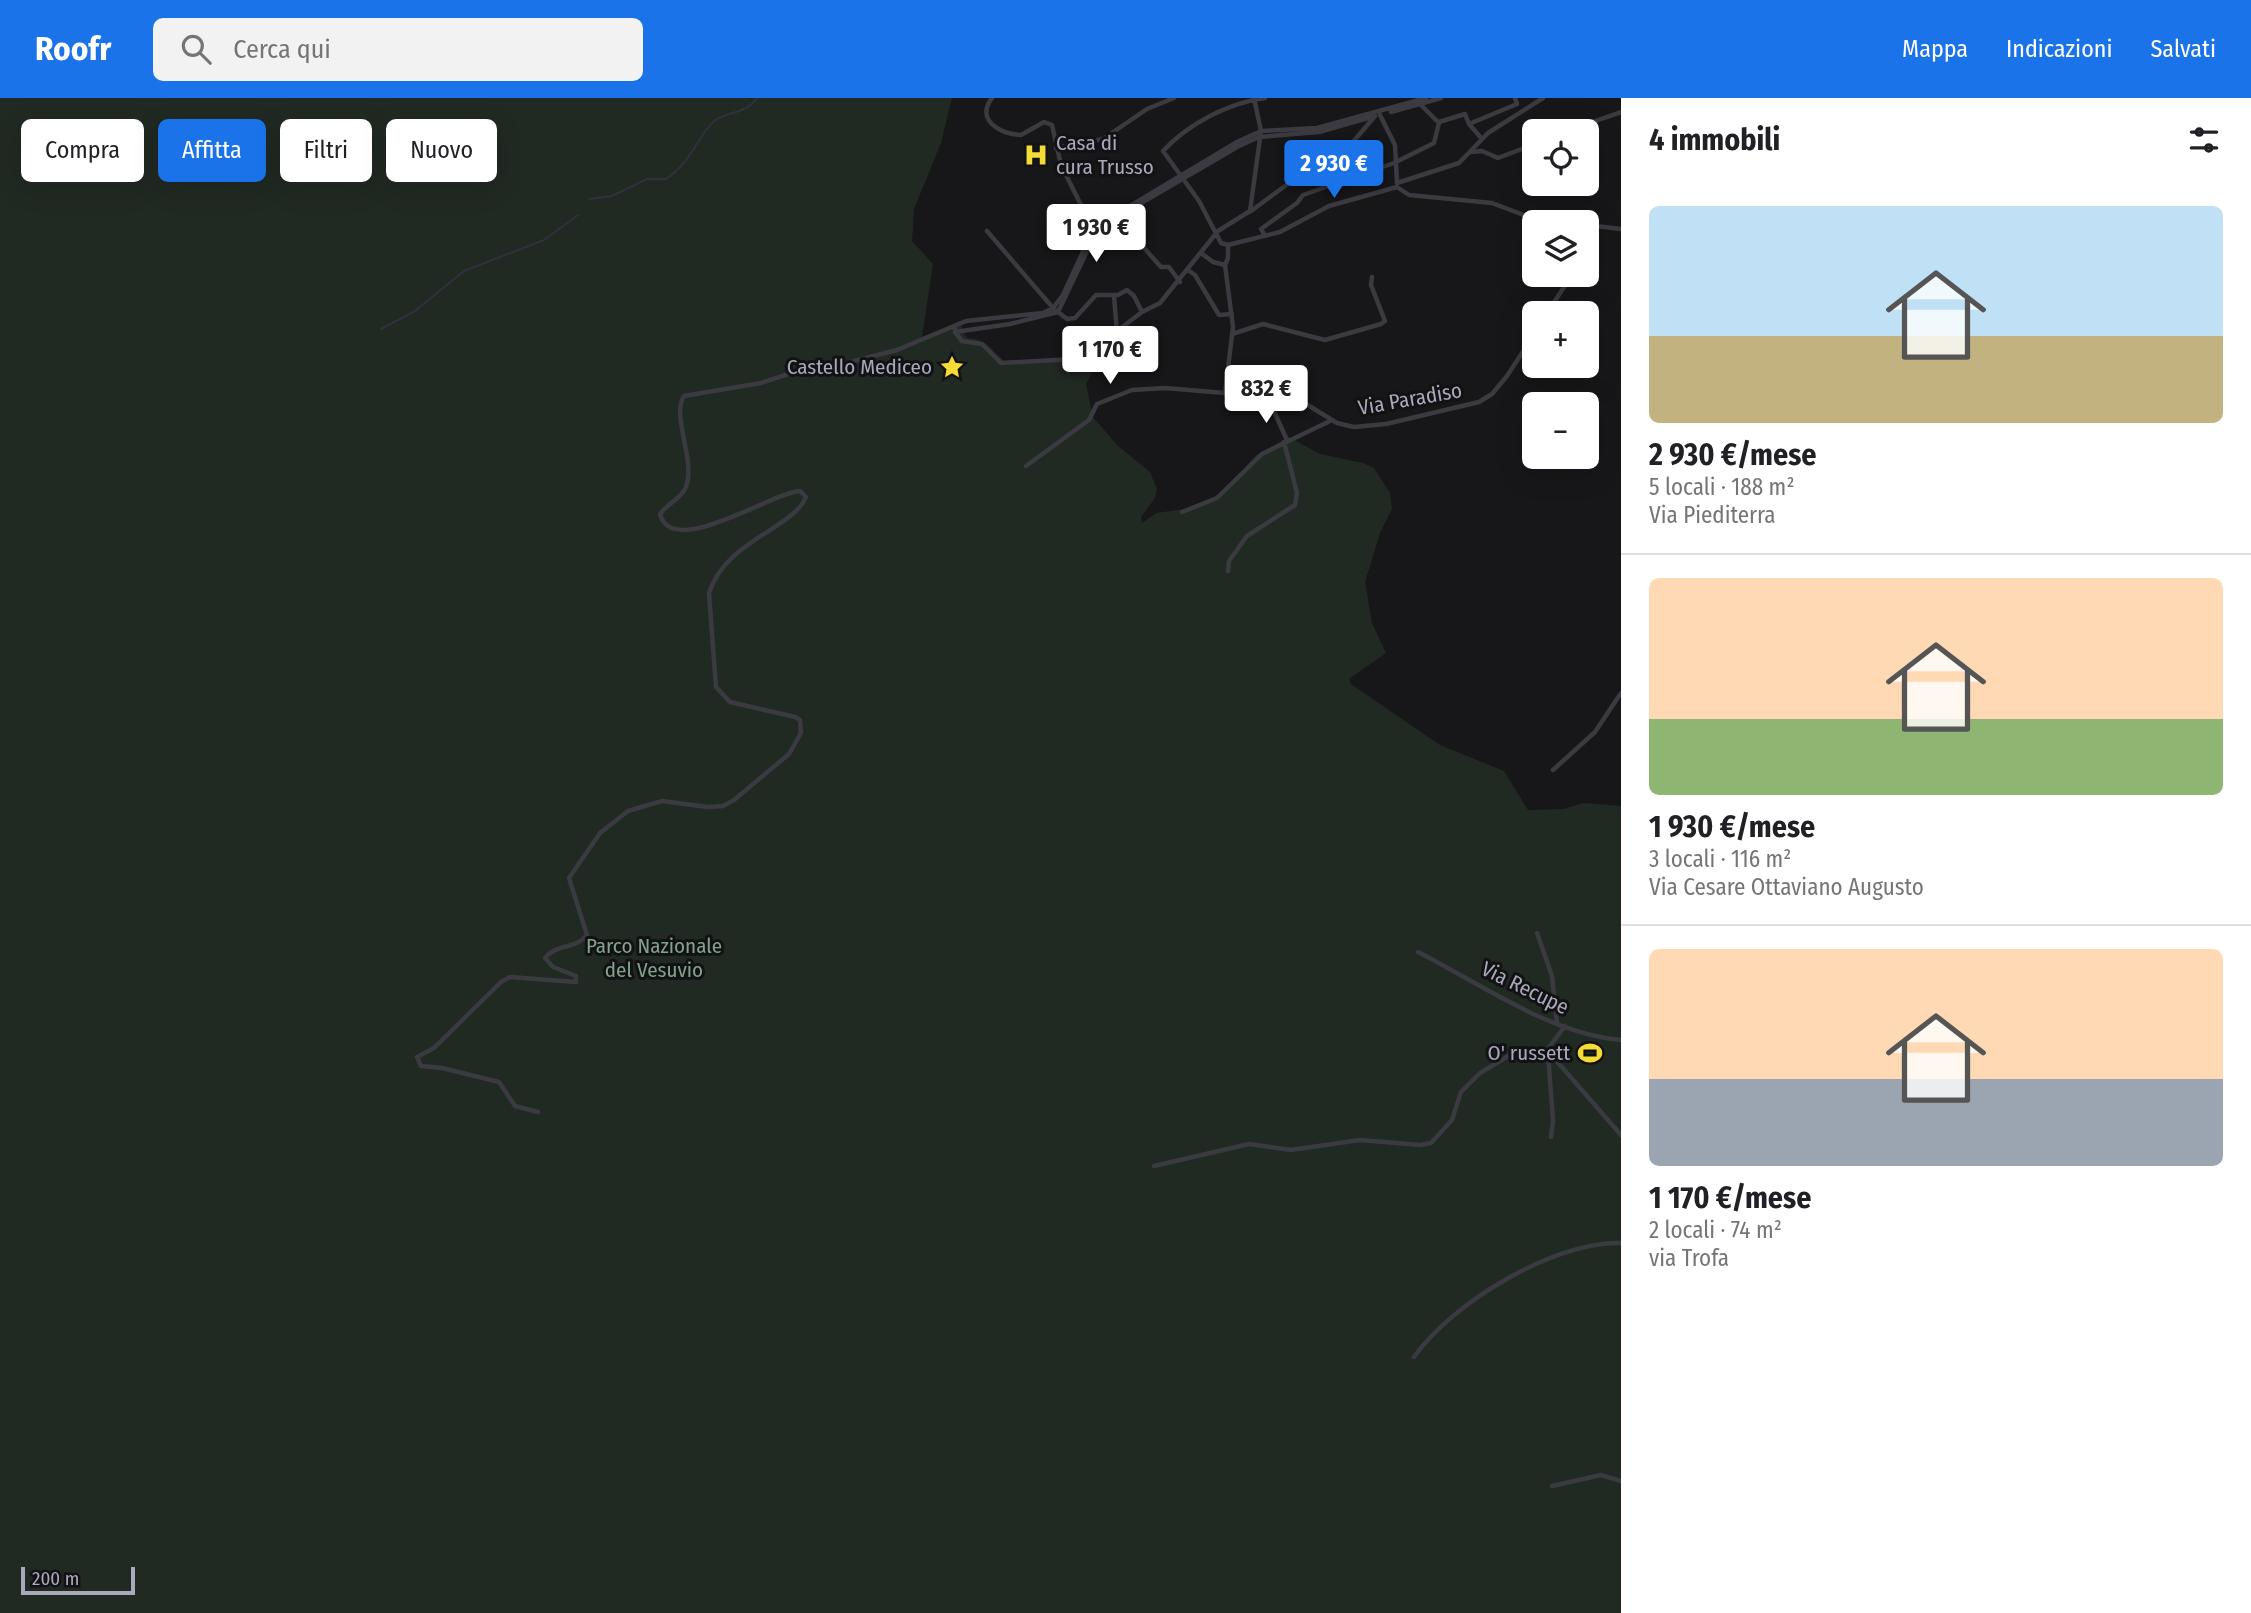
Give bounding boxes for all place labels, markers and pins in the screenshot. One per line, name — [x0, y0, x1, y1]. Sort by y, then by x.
place label: Casa di cura Trusso — [1056, 130, 1154, 180]
pin: 2 930 € — [1269, 140, 1399, 200]
hospital icon: Casa di cura Trusso — [1022, 141, 1050, 169]
pin: 1 930 € — [1031, 204, 1161, 264]
pin: 1 170 € — [1045, 327, 1175, 386]
place icon: Castello Mediceo — [938, 353, 966, 381]
place label: Castello Mediceo — [787, 354, 932, 380]
pin: 832 € — [1217, 366, 1315, 425]
sports icon: O' russett — [1576, 1039, 1604, 1067]
place label: O' russett — [1487, 1040, 1570, 1066]

